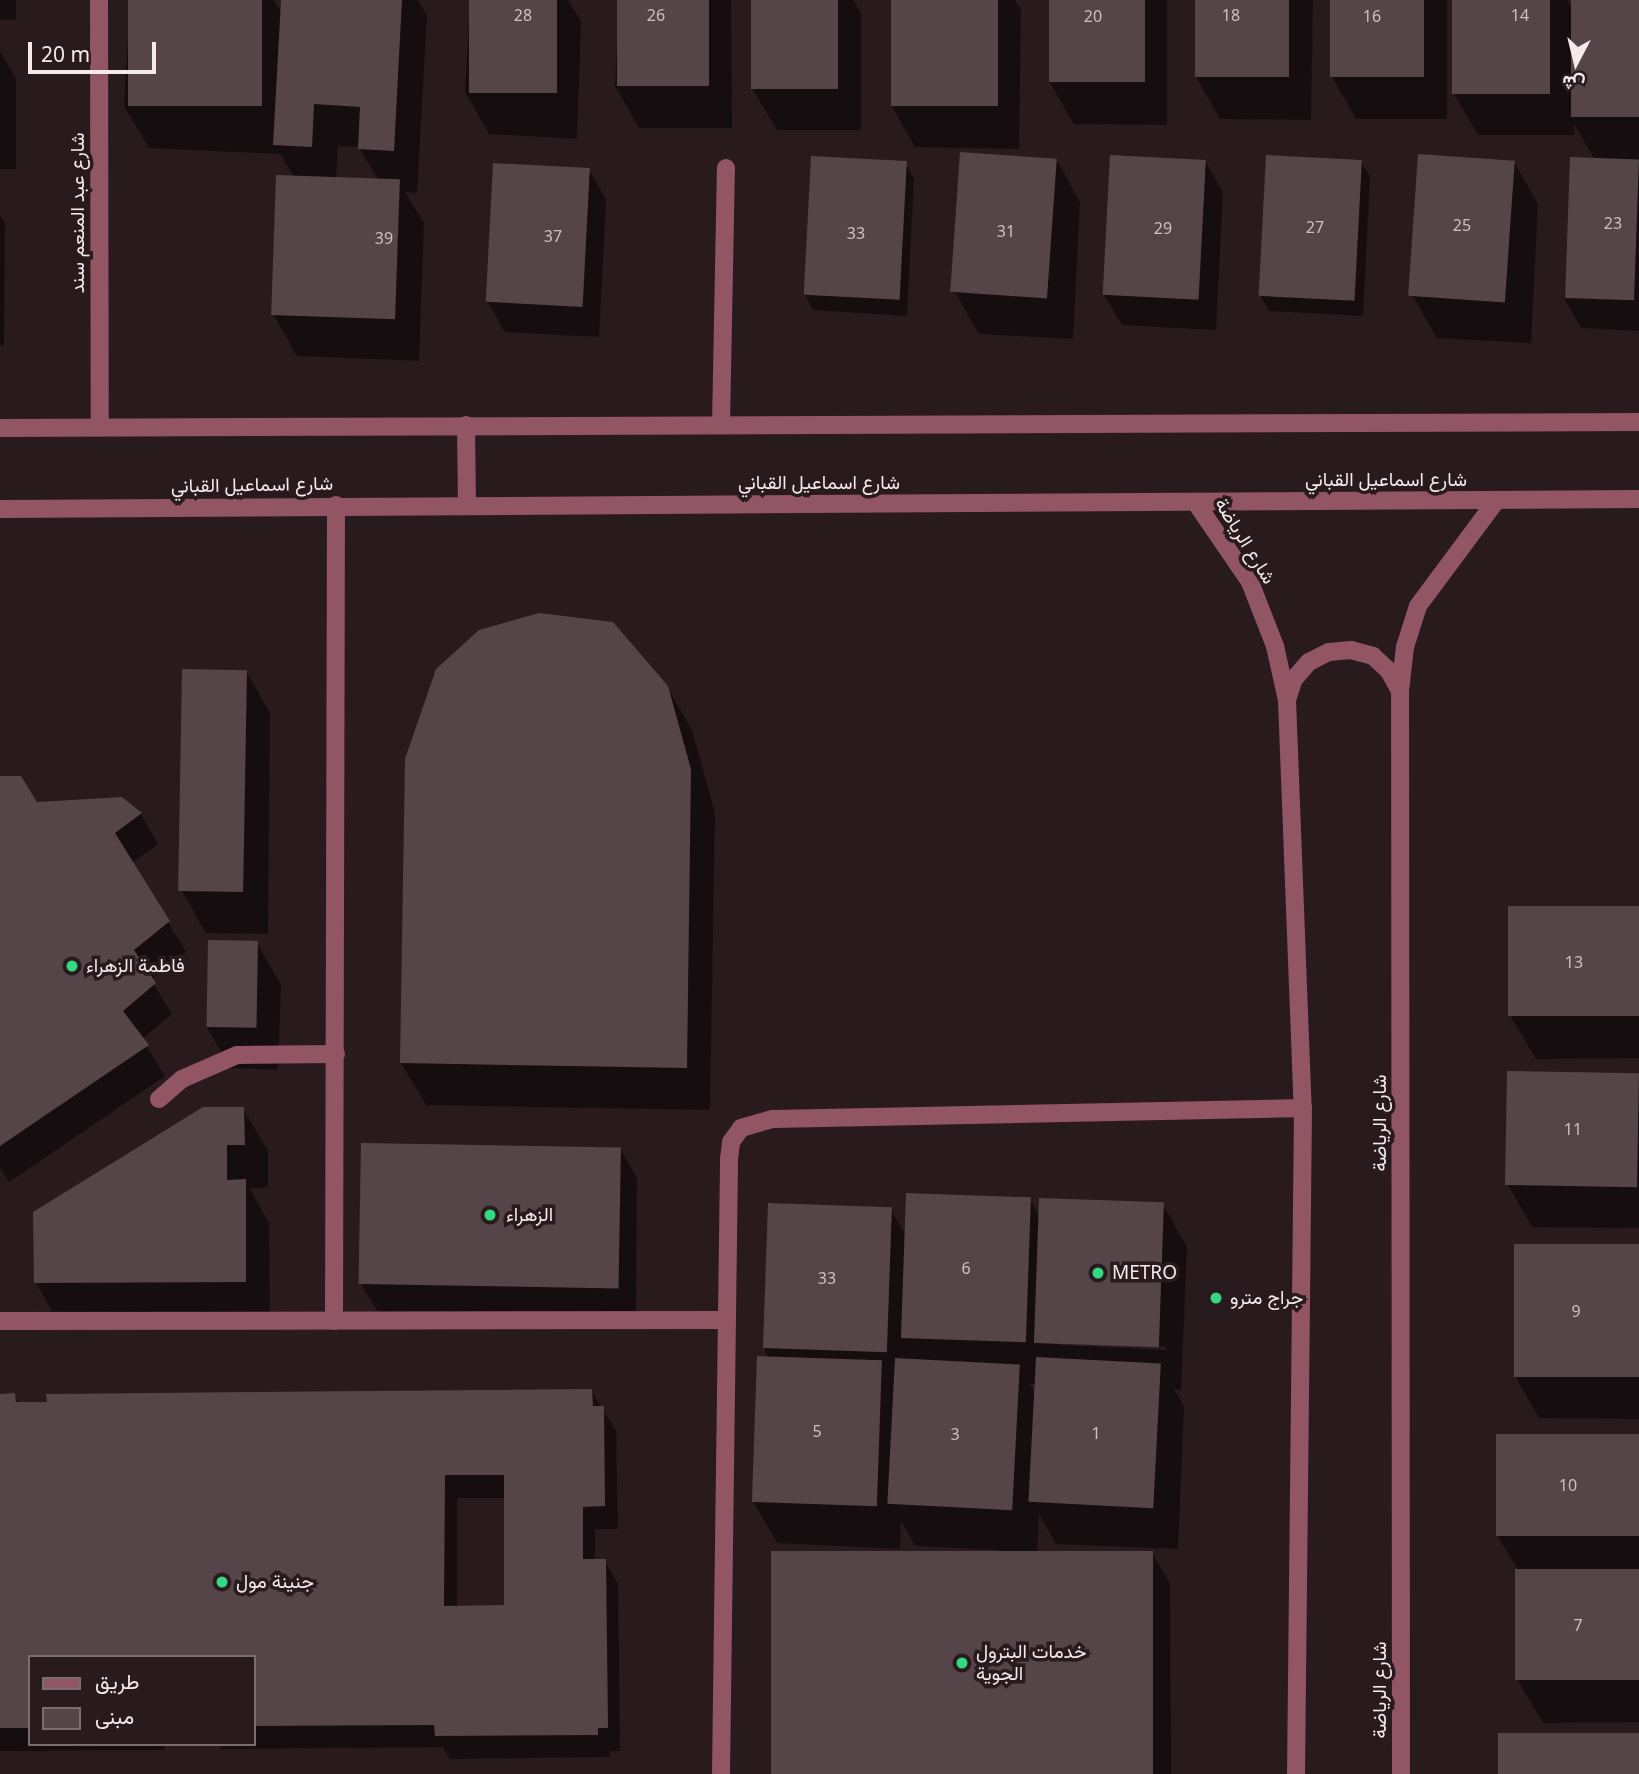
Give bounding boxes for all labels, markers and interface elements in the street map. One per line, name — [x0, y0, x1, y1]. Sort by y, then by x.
house number: 28 — [514, 5, 532, 25]
house number: 26 — [647, 5, 665, 25]
house number: 18 — [1222, 5, 1240, 25]
house number: 14 — [1511, 5, 1529, 25]
house number: 20 — [1084, 6, 1102, 26]
house number: 16 — [1363, 6, 1381, 26]
scale bar — [32, 28, 159, 72]
north arrow — [1541, 28, 1611, 98]
text: 20 m — [41, 40, 90, 68]
text: ش — [1561, 70, 1586, 98]
street label: شارع عبد المنعم سند — [67, 132, 89, 294]
house number: 23 — [1604, 213, 1622, 233]
house number: 25 — [1453, 215, 1471, 235]
house number: 27 — [1306, 217, 1324, 237]
house number: 29 — [1154, 218, 1172, 238]
house number: 31 — [997, 221, 1015, 241]
house number: 33 — [847, 223, 865, 243]
house number: 37 — [544, 226, 562, 246]
house number: 39 — [375, 228, 393, 248]
street label: شارع اسماعيل القباني — [1305, 469, 1467, 491]
street label: شارع اسماعيل القباني — [171, 472, 333, 498]
street label: شارع اسماعيل القباني — [738, 472, 900, 494]
street label: شارع الرياضة — [1210, 494, 1280, 588]
house number: 13 — [1565, 952, 1583, 972]
place label: فاطمة الزهراء — [86, 955, 185, 977]
marker: فاطمة الزهراء — [64, 958, 80, 974]
street label: شارع الرياضة — [1369, 1074, 1391, 1172]
house number: 11 — [1564, 1119, 1582, 1139]
place label: الزهراء — [506, 1204, 553, 1226]
marker: الزهراء — [480, 1205, 500, 1225]
house number: 6 — [961, 1258, 971, 1278]
place label: METRO — [1112, 1262, 1177, 1284]
marker: METRO — [1090, 1265, 1106, 1281]
house number: 33 — [818, 1268, 836, 1288]
place label: جراج مترو — [1230, 1287, 1303, 1309]
marker: جراج مترو — [1208, 1290, 1224, 1306]
house number: 9 — [1571, 1301, 1581, 1321]
house number: 5 — [812, 1421, 822, 1441]
house number: 1 — [1091, 1423, 1101, 1443]
house number: 3 — [950, 1424, 960, 1444]
house number: 10 — [1559, 1475, 1577, 1495]
place label: جنينة مول — [236, 1571, 314, 1593]
marker: جنينة مول — [214, 1574, 230, 1590]
house number: 7 — [1573, 1615, 1583, 1635]
place label: خدمات البترول الجوية — [976, 1641, 1086, 1685]
street label: شارع الرياضة — [1369, 1641, 1391, 1739]
legend — [28, 1655, 256, 1746]
marker: خدمات البترول الجوية — [954, 1655, 970, 1671]
text: طريق — [95, 1667, 140, 1695]
text: مبنى — [95, 1702, 134, 1730]

